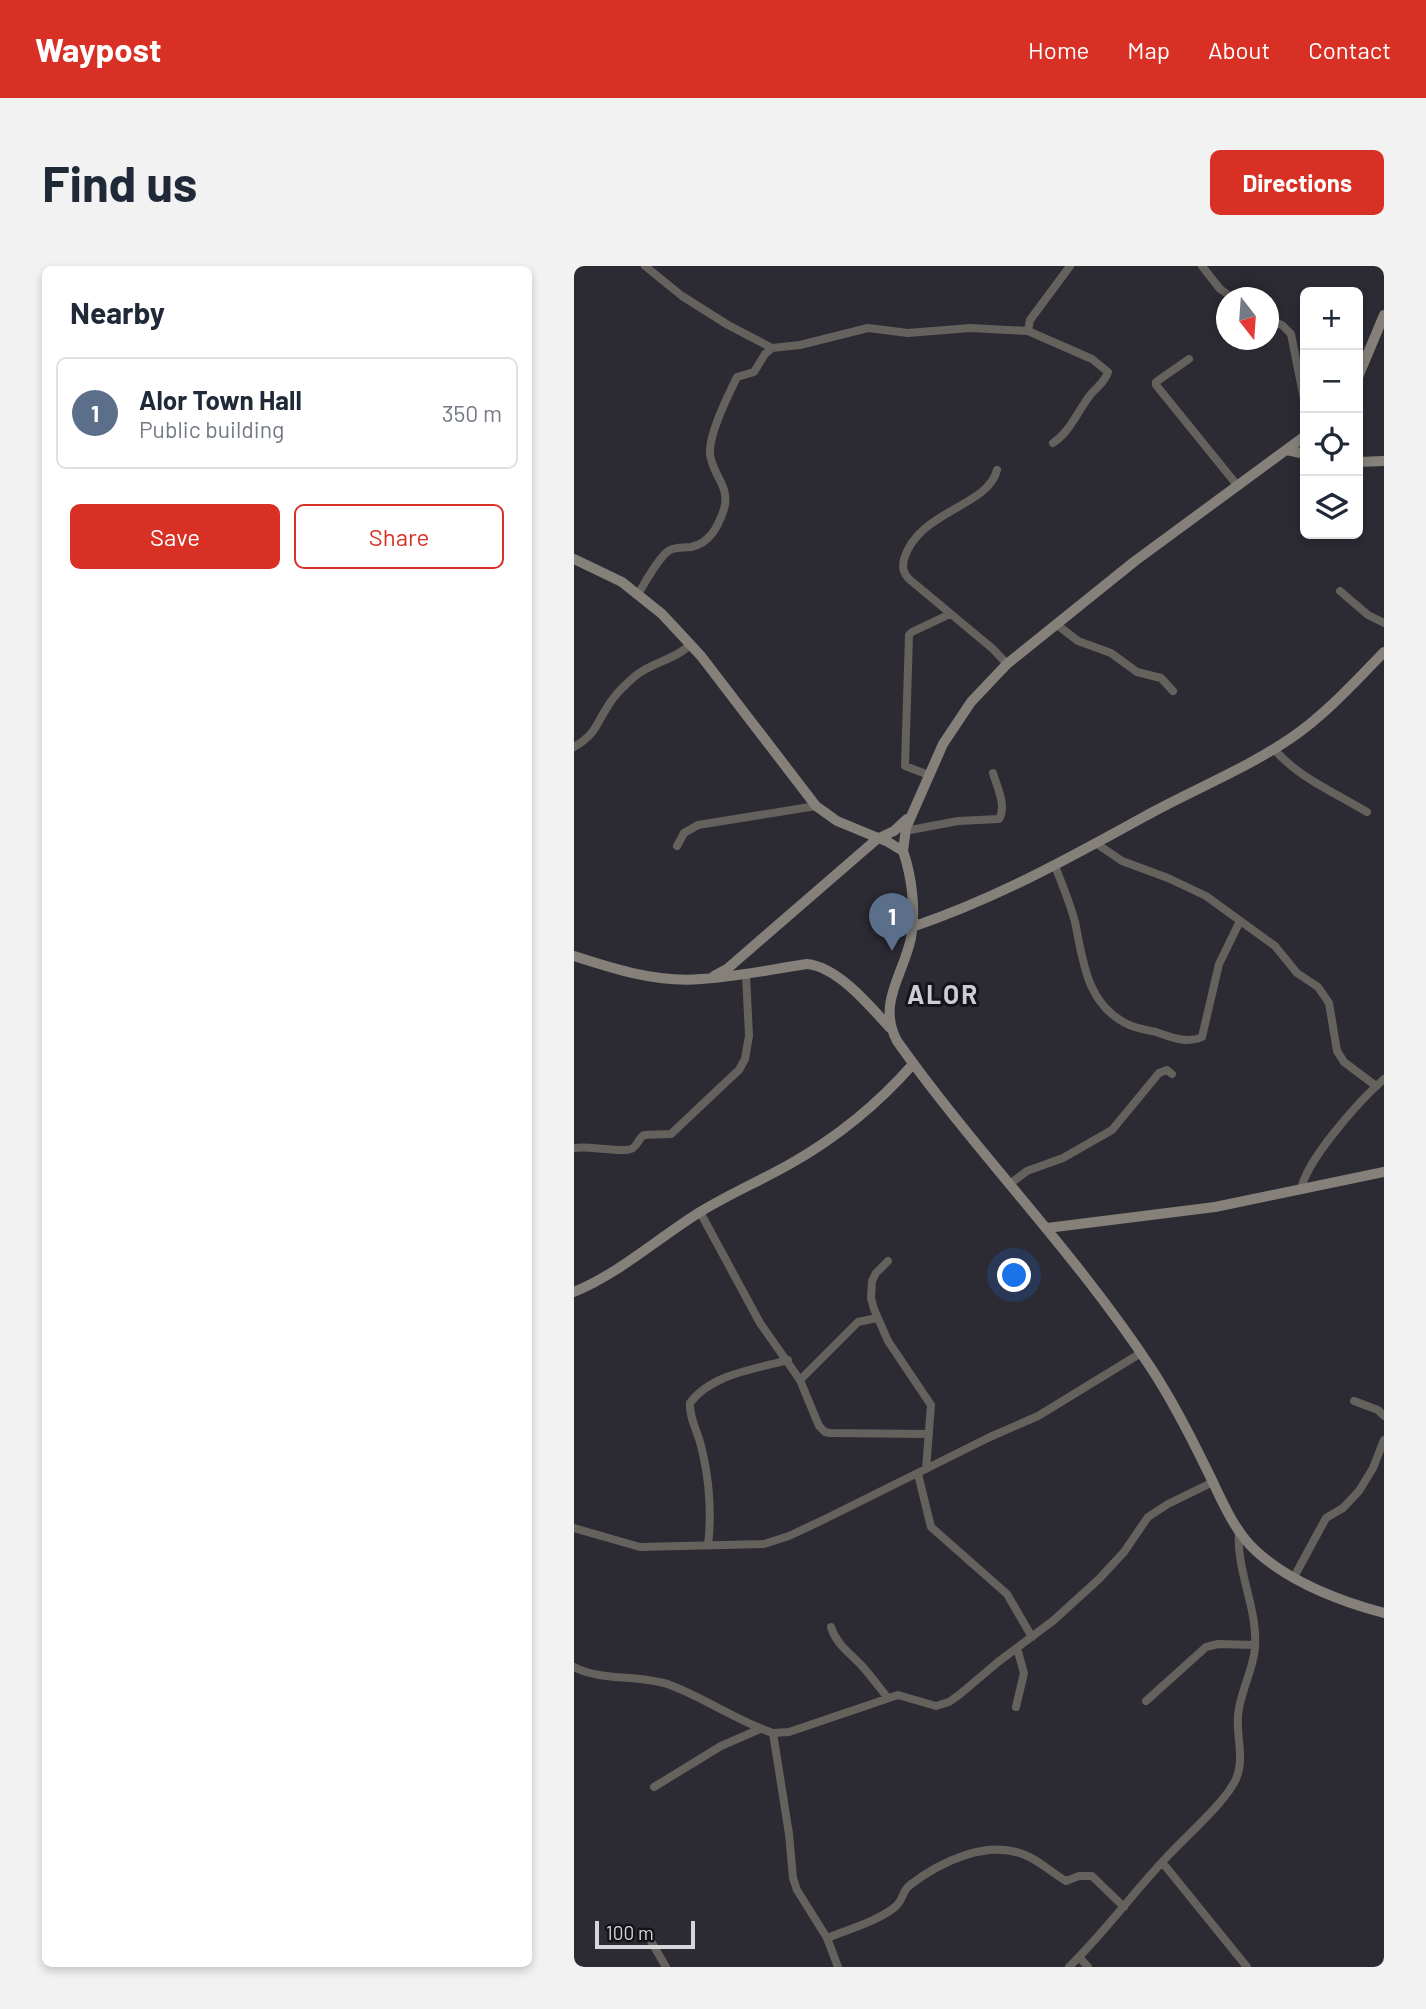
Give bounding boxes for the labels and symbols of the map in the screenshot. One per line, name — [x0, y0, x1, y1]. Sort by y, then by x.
north arrow — [1216, 287, 1279, 350]
pin: 1 — [869, 893, 915, 951]
district label: ALOR — [907, 978, 979, 1009]
your location — [997, 1258, 1031, 1292]
scale bar — [595, 1918, 695, 1950]

